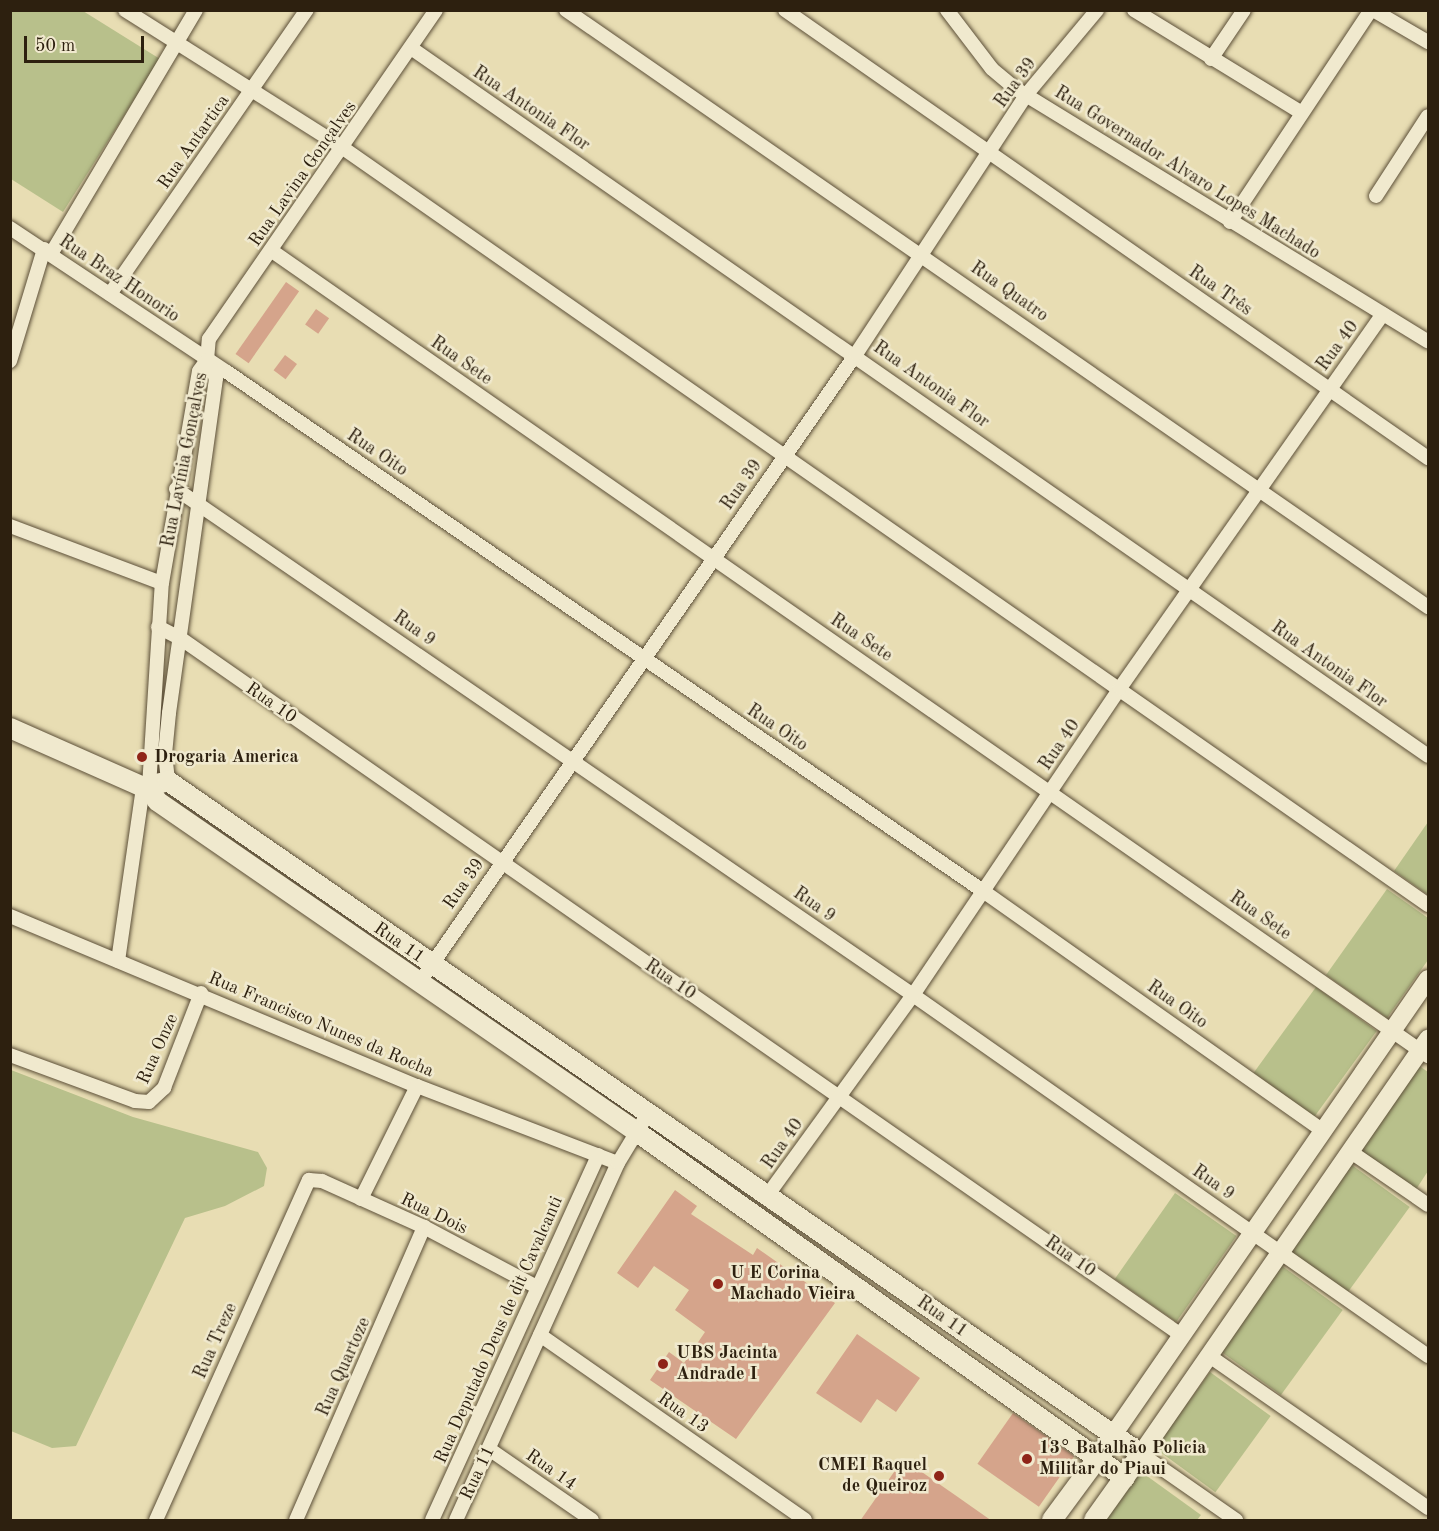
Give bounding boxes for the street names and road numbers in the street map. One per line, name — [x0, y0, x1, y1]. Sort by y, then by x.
street label: Rua 39 — [990, 53, 1042, 113]
street label: Rua Antonia Flor — [468, 62, 594, 156]
street label: Rua Governador Alvaro Lopes Machado — [1050, 82, 1324, 264]
street label: Rua Antartica — [153, 91, 235, 193]
street label: Rua Lavina Gonçalves — [245, 97, 361, 251]
street label: Rua Braz Honorio — [55, 231, 183, 327]
street label: Rua Quatro — [966, 257, 1052, 327]
street label: Rua Três — [1184, 261, 1256, 321]
street label: Rua 40 — [1312, 316, 1364, 376]
street label: Rua Sete — [426, 332, 496, 390]
street label: Rua Antonia Flor — [869, 337, 993, 433]
street label: Rua Lavínia Gonçalves — [157, 371, 213, 549]
street label: Rua Oito — [342, 425, 412, 481]
street label: Rua 39 — [717, 455, 767, 515]
street label: Rua 9 — [389, 607, 439, 651]
street label: Rua Sete — [826, 609, 896, 667]
street label: Rua Antonia Flor — [1267, 617, 1391, 713]
street label: Rua 10 — [241, 678, 301, 728]
street label: Rua Oito — [742, 700, 812, 756]
street label: Rua 40 — [1035, 715, 1085, 775]
street label: Rua 39 — [439, 854, 489, 914]
street label: Rua 9 — [789, 883, 839, 927]
street label: Rua Sete — [1225, 887, 1295, 945]
street label: Rua 11 — [369, 918, 429, 968]
street label: Rua 10 — [640, 955, 700, 1005]
street label: Rua Francisco Nunes da Rocha — [205, 968, 437, 1082]
street label: Rua Oito — [1142, 976, 1212, 1034]
street label: Rua Onze — [133, 1010, 183, 1088]
street label: Rua 40 — [758, 1114, 808, 1174]
street label: Rua 9 — [1188, 1161, 1238, 1205]
street label: Rua Dois — [397, 1188, 471, 1240]
street label: Rua Deputado Deus de dit Cavalcanti — [430, 1193, 568, 1467]
street label: Rua 10 — [1040, 1232, 1100, 1282]
street label: Rua 11 — [912, 1292, 972, 1342]
street label: Rua Treze — [190, 1300, 242, 1382]
street label: Rua Quartoze — [313, 1314, 375, 1420]
street label: Rua 13 — [653, 1388, 713, 1438]
street label: Rua 11 — [456, 1442, 500, 1504]
street label: Rua 14 — [521, 1445, 581, 1495]

